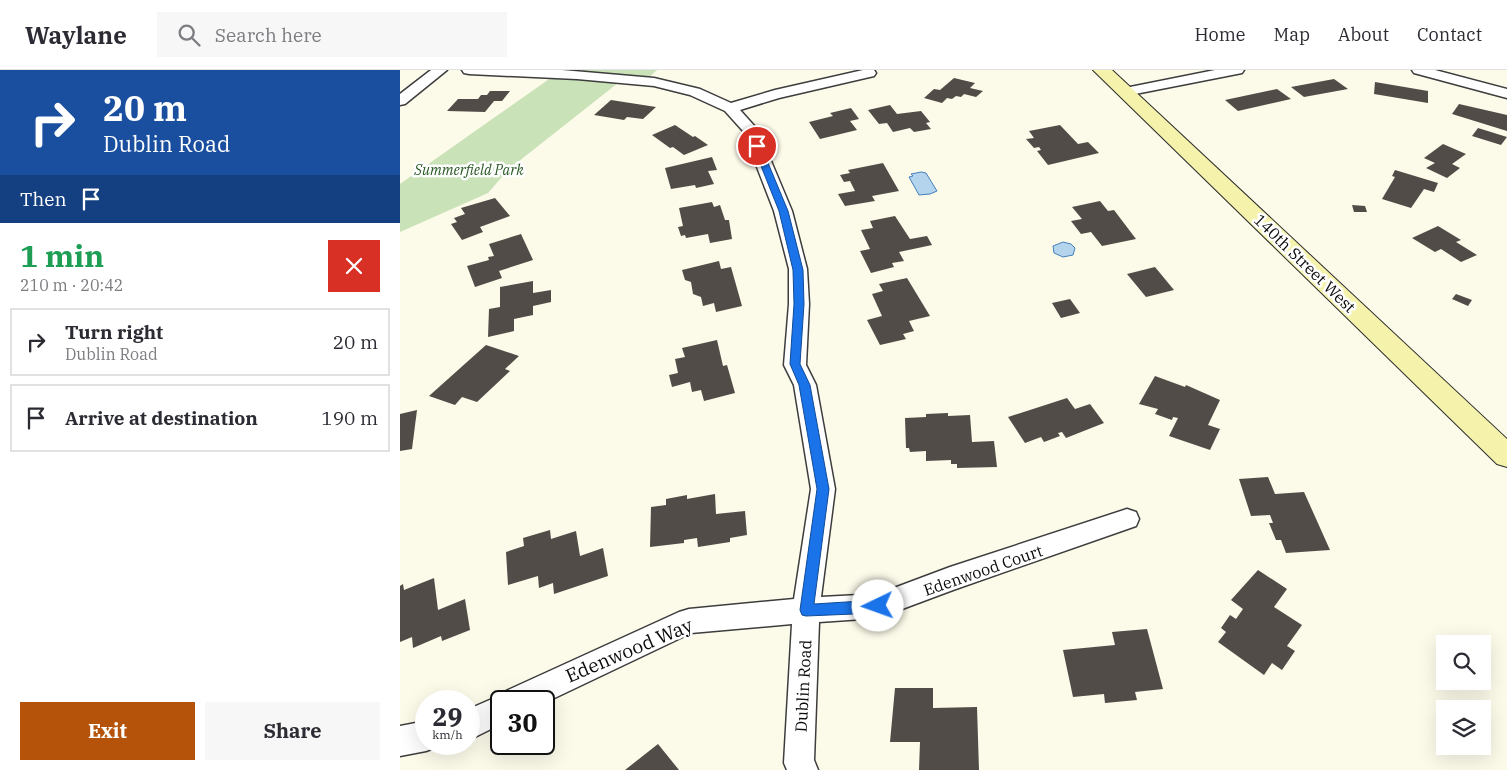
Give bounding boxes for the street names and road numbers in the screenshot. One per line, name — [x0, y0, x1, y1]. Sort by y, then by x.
street label: 140th Street West — [1250, 209, 1360, 317]
street label: Edenwood Court — [921, 540, 1046, 600]
street label: Edenwood Way — [562, 612, 697, 688]
street label: Dublin Road — [791, 639, 815, 733]

